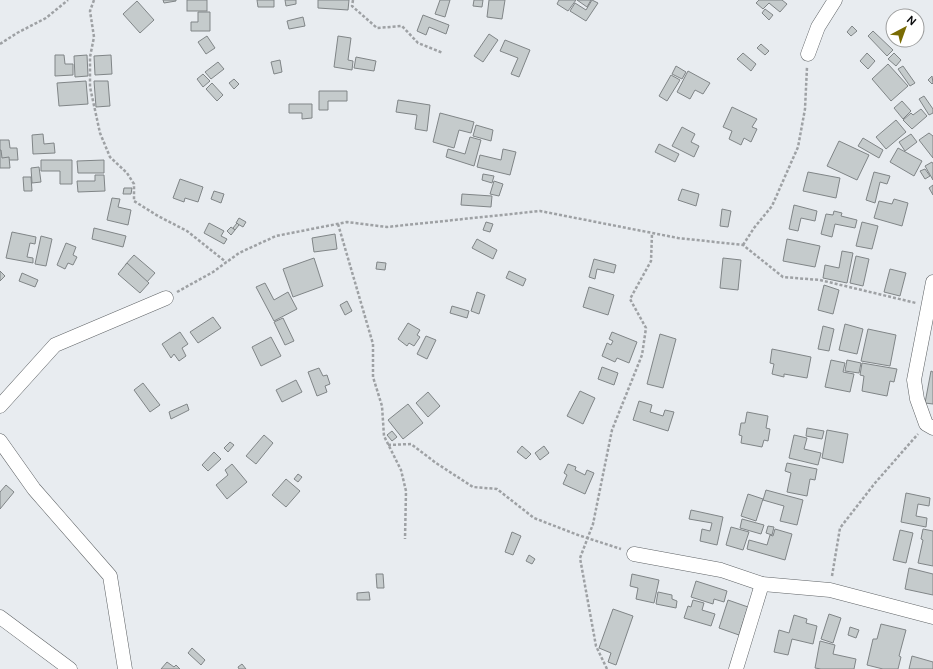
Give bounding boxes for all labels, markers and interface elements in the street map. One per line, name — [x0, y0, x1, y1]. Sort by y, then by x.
north arrow — [885, 8, 925, 48]
text: N — [904, 13, 919, 28]

